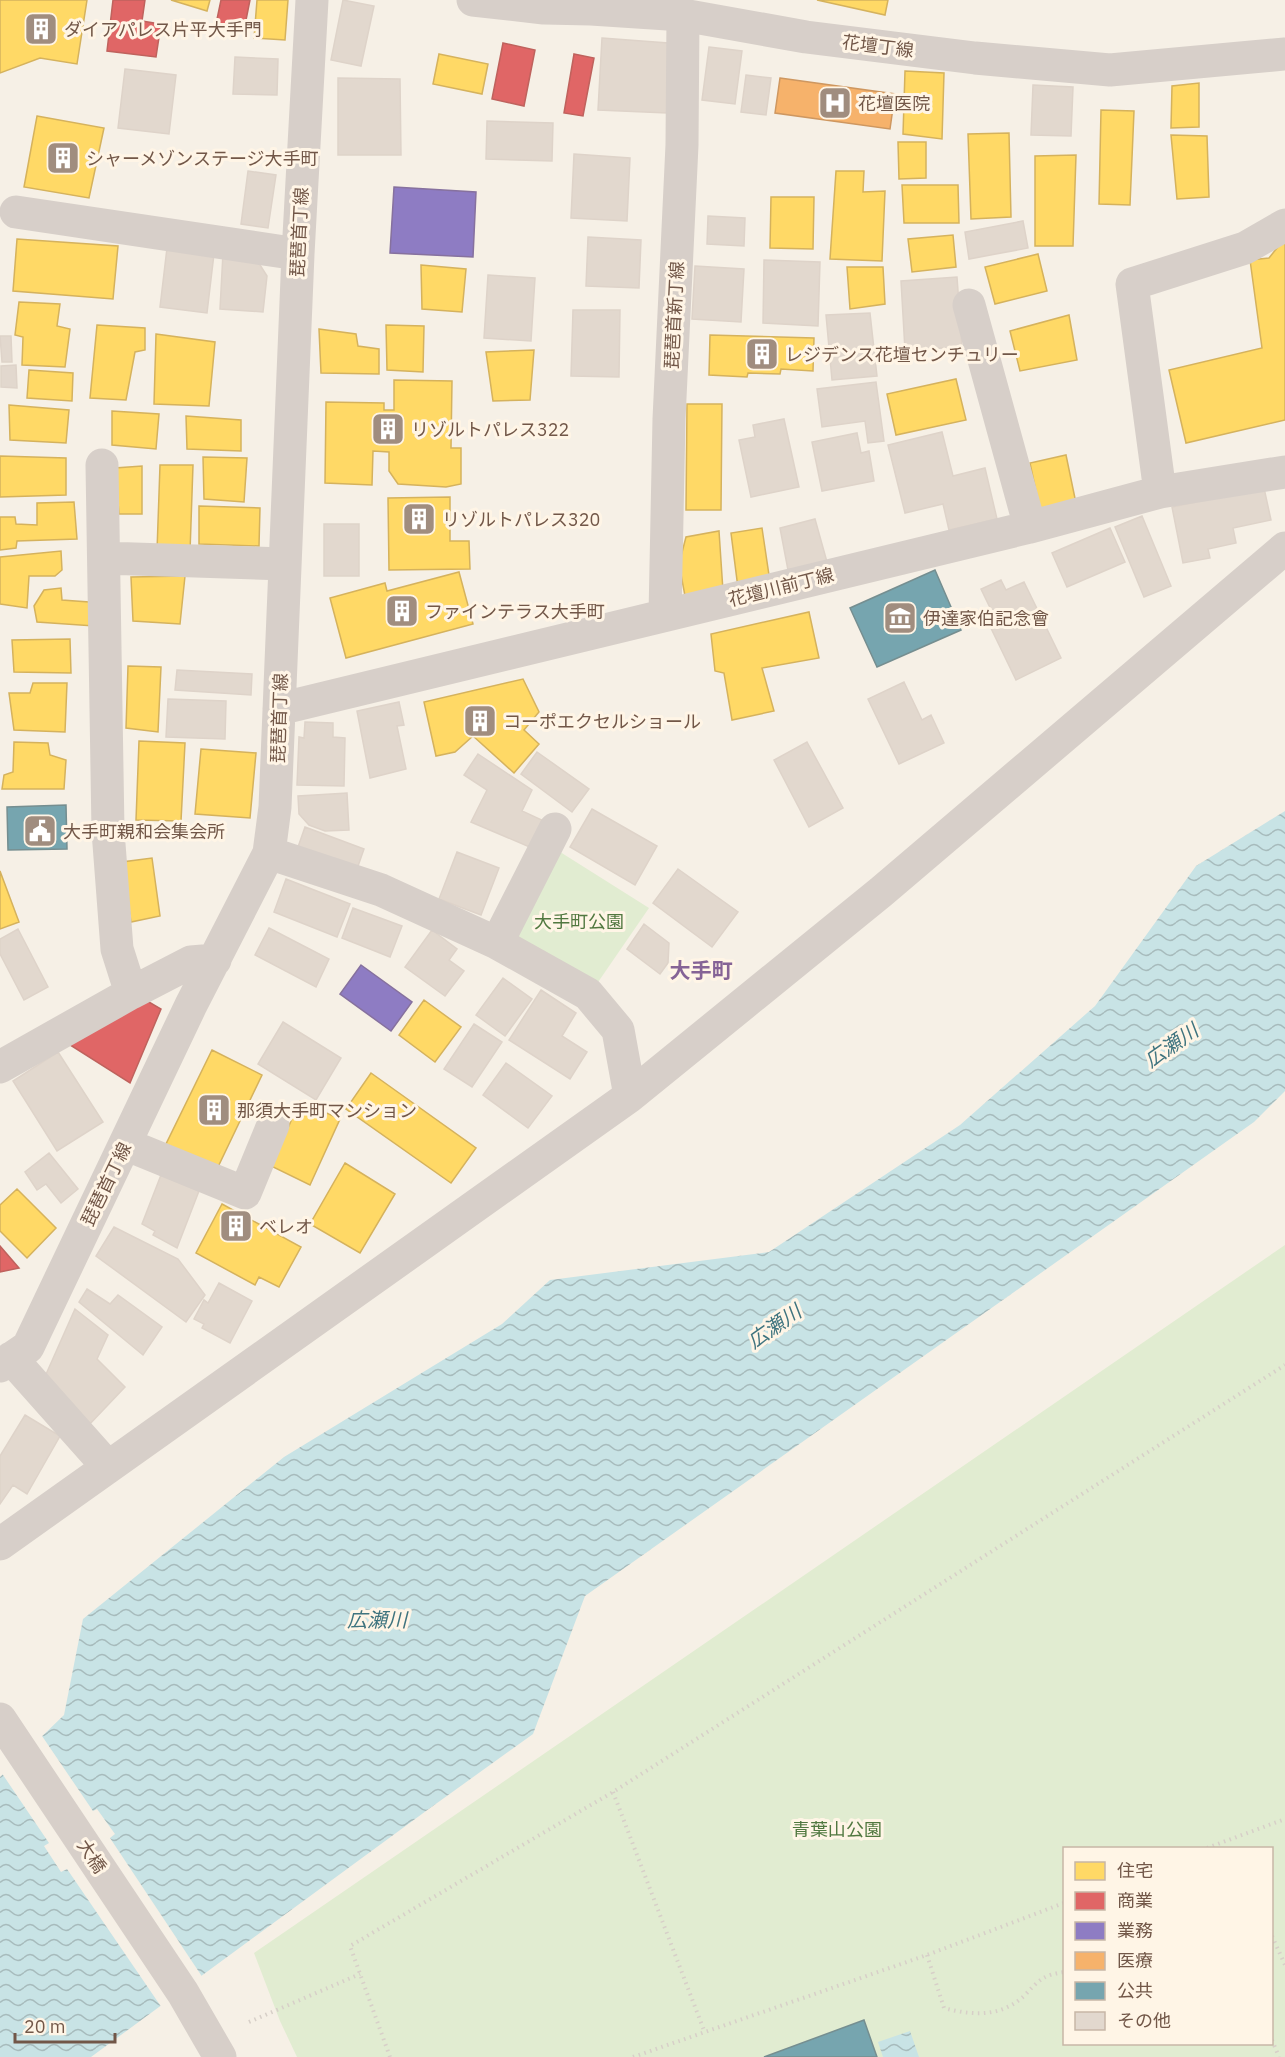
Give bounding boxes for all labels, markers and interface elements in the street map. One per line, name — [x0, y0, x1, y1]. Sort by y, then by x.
building icon: ダイアパレス片平大手門 — [23, 11, 59, 47]
place label: ダイアパレス片平大手門 — [64, 18, 262, 41]
street label: 花壇丁線 — [841, 30, 915, 62]
hospital icon: 花壇医院 — [817, 85, 853, 121]
place label: 花壇医院 — [858, 92, 930, 115]
building icon: シャーメゾンステージ大手町 — [45, 140, 81, 176]
place label: シャーメゾンステージ大手町 — [86, 147, 319, 170]
street label: 琵琶首丁線 — [285, 186, 313, 278]
street label: 琵琶首新丁線 — [660, 260, 688, 370]
building icon: レジデンス花壇センチュリー — [744, 336, 780, 372]
place label: レジデンス花壇センチュリー — [785, 343, 1019, 366]
building icon: リゾルトパレス322 — [370, 411, 406, 447]
place label: リゾルトパレス322 — [411, 418, 569, 441]
building icon: リゾルトパレス320 — [401, 501, 437, 537]
place label: リゾルトパレス320 — [442, 508, 600, 531]
street label: 花壇川前丁線 — [726, 563, 836, 611]
building icon: ファインテラス大手町 — [384, 593, 420, 629]
place label: ファインテラス大手町 — [425, 600, 605, 623]
museum icon: 伊達家伯記念會 — [882, 600, 918, 636]
place label: 伊達家伯記念會 — [923, 607, 1049, 630]
street label: 琵琶首丁線 — [266, 673, 292, 763]
building icon: コーポエクセルショール — [462, 703, 498, 739]
place label: コーポエクセルショール — [503, 710, 701, 733]
public building icon: 大手町親和会集会所 — [22, 813, 58, 849]
place label: 大手町親和会集会所 — [63, 820, 225, 843]
park label: 大手町公園 — [534, 910, 624, 933]
district label: 大手町 — [670, 956, 733, 984]
water label: 広瀬川 — [1139, 1016, 1205, 1073]
building icon: 那須大手町マンション — [196, 1092, 232, 1128]
place label: 那須大手町マンション — [237, 1099, 417, 1122]
street label: 琵琶首丁線 — [76, 1139, 136, 1229]
building icon: ベレオ — [218, 1208, 254, 1244]
place label: ベレオ — [259, 1215, 313, 1238]
water label: 広瀬川 — [742, 1297, 808, 1354]
water label: 広瀬川 — [347, 1606, 409, 1633]
park label: 青葉山公園 — [792, 1818, 882, 1841]
street label: 大橋 — [72, 1835, 112, 1877]
legend — [1063, 1847, 1273, 2045]
text: 住宅 — [1117, 1859, 1153, 1882]
text: 商業 — [1117, 1889, 1153, 1912]
text: 業務 — [1117, 1919, 1153, 1942]
text: 医療 — [1117, 1949, 1153, 1972]
text: 公共 — [1117, 1979, 1153, 2002]
scale bar — [15, 2006, 116, 2044]
text: その他 — [1117, 2009, 1171, 2032]
text: 20 m — [24, 2015, 66, 2038]

